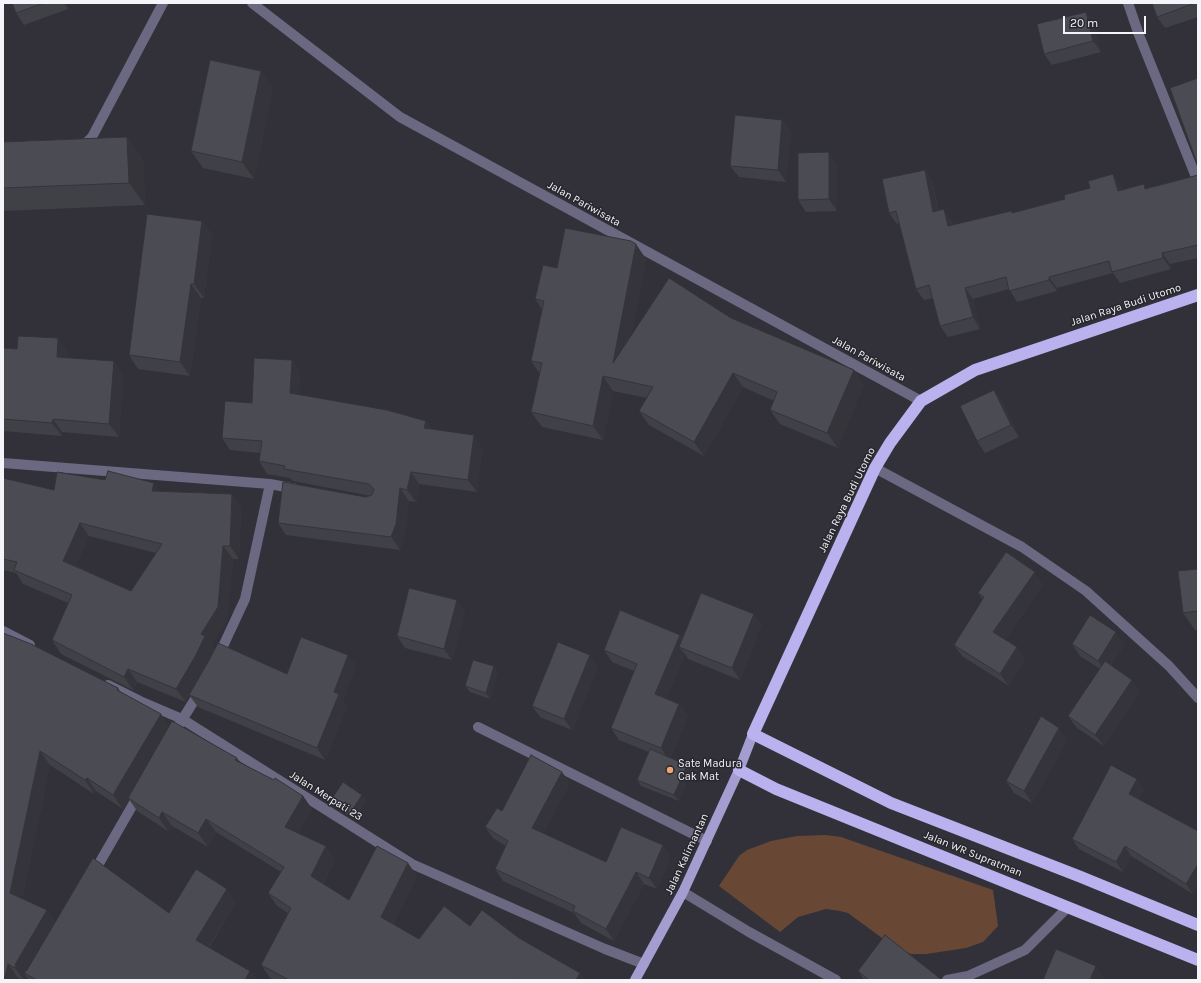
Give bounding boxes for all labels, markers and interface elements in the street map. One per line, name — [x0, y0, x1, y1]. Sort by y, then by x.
scale bar — [1065, 8, 1148, 34]
text: 20 m — [1070, 16, 1098, 30]
street label: Jalan Pariwisata — [545, 178, 623, 230]
street label: Jalan Raya Budi Utomo — [1069, 281, 1183, 329]
street label: Jalan Pariwisata — [830, 333, 908, 385]
street label: Jalan Raya Budi Utomo — [816, 445, 878, 555]
place label: Sate Madura Cak Mat — [678, 757, 742, 783]
marker: Sate Madura Cak Mat — [665, 765, 675, 775]
street label: Jalan Merpati 23 — [287, 768, 365, 824]
street label: Jalan Kalimantan — [662, 811, 712, 897]
street label: Jalan WR Supratman — [922, 828, 1024, 880]

